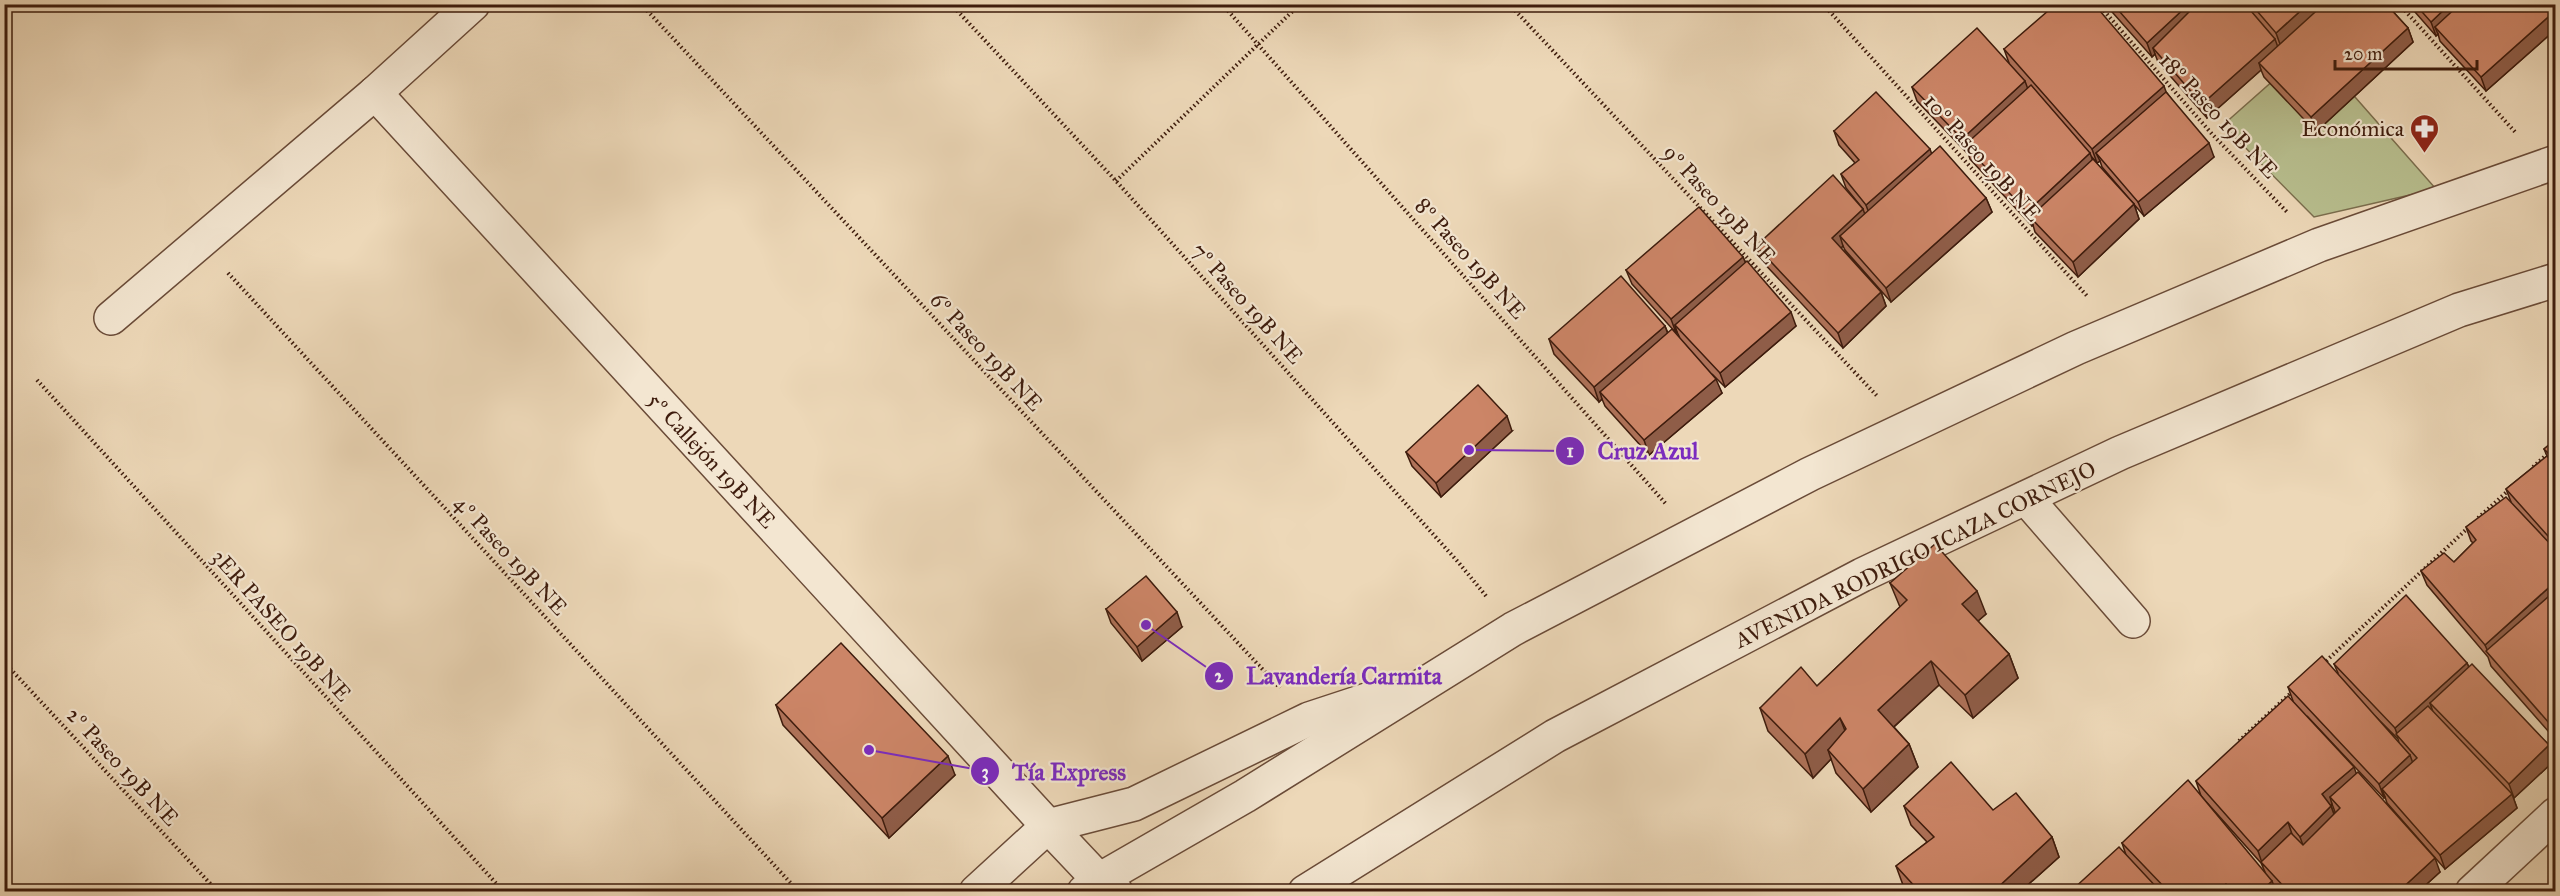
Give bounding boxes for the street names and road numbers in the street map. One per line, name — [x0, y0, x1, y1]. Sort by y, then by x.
street label: 18º Paseo 19B NE — [2153, 47, 2284, 184]
street label: 10º Paseo 19B NE — [1918, 88, 2047, 227]
street label: 9º Paseo 19B NE — [1657, 139, 1782, 270]
street label: 8º Paseo 19B NE — [1409, 192, 1532, 325]
street label: 7º Paseo 19B NE — [1186, 237, 1309, 370]
street label: 6º Paseo 19B NE — [925, 286, 1049, 417]
street label: 5º Callejón 19B NE — [642, 387, 782, 534]
street label: AVENIDA RODRIGO ICAZA CORNEJO — [1729, 455, 2100, 654]
street label: 4º Paseo 19B NE — [448, 490, 573, 621]
street label: 3ER PASEO 19B NE — [206, 544, 357, 707]
street label: 2º Paseo 19B NE — [61, 701, 185, 832]

